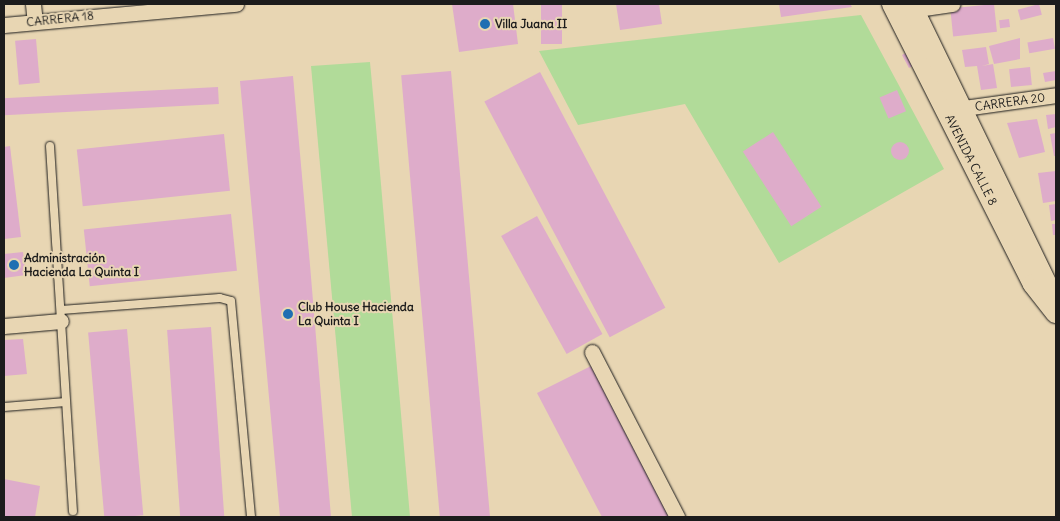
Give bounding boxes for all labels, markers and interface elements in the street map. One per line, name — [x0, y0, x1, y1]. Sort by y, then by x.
street label: CARRERA 18 — [26, 8, 94, 30]
place label: Villa Juana II — [495, 17, 567, 31]
marker: Villa Juana II — [479, 18, 491, 30]
street label: CARRERA 20 — [974, 90, 1046, 114]
street label: AVENIDA CALLE 8 — [942, 112, 1000, 208]
place label: Administración Hacienda La Quinta I — [24, 251, 139, 279]
marker: Administración Hacienda La Quinta I — [8, 259, 20, 271]
place label: Club House Hacienda La Quinta I — [298, 300, 414, 328]
marker: Club House Hacienda La Quinta I — [282, 308, 294, 320]

